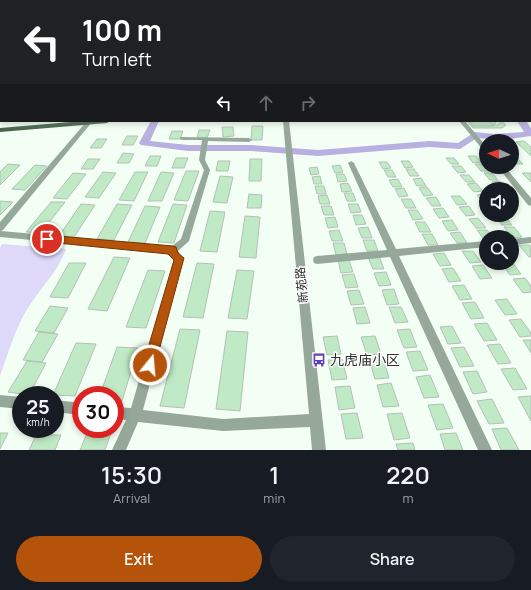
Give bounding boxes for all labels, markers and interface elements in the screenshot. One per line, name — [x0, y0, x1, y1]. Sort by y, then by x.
text: 100 m — [82, 11, 162, 49]
icon: left — [16, 16, 68, 68]
text: Turn left — [82, 47, 152, 71]
icon: left — [213, 92, 235, 114]
icon: ahead — [255, 92, 277, 114]
icon: right — [297, 92, 319, 114]
north arrow — [479, 134, 519, 174]
map controls — [479, 134, 519, 270]
button: sound — [479, 182, 519, 222]
pin — [30, 222, 64, 256]
icon: arrive — [36, 228, 58, 250]
button: search — [479, 230, 519, 270]
street label: 新苑路 — [291, 266, 312, 304]
position arrow — [129, 344, 171, 386]
place label: 九虎庙小区 — [330, 350, 400, 369]
bus stop icon: 九虎庙小区 — [311, 352, 327, 368]
speed limit sign: 30 — [72, 386, 124, 438]
text: 25 — [26, 393, 50, 420]
text: km/h — [26, 415, 50, 429]
text: 15:30 — [101, 458, 162, 491]
text: 1 — [269, 458, 279, 491]
text: 220 — [386, 458, 430, 491]
text: Arrival — [113, 489, 150, 507]
text: min — [263, 489, 285, 507]
text: m — [403, 489, 414, 507]
button: Exit — [16, 536, 262, 582]
button: Share — [270, 536, 515, 582]

